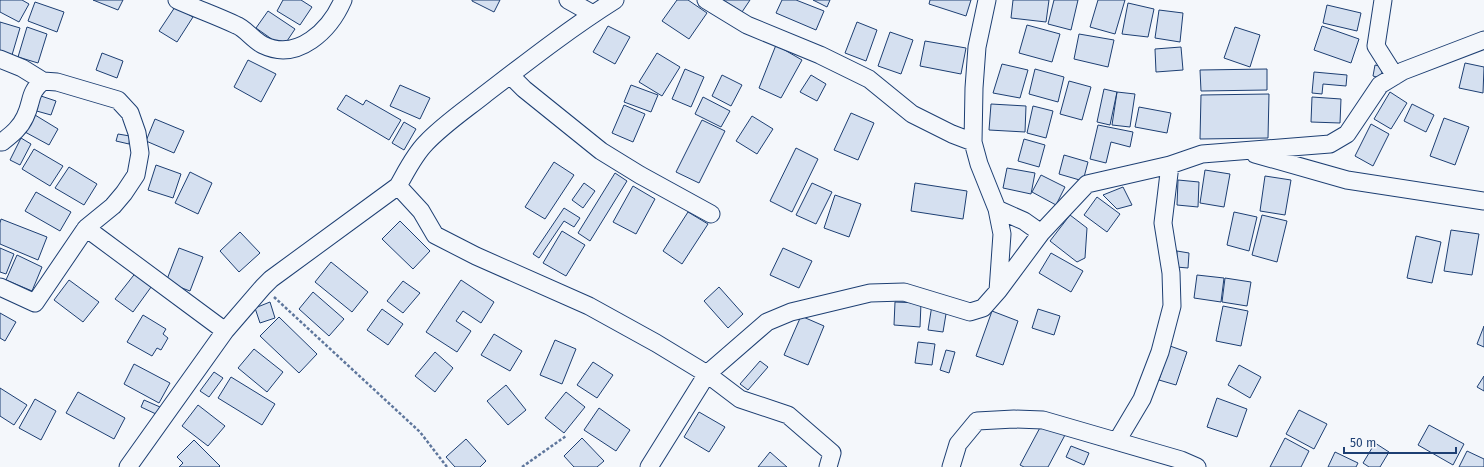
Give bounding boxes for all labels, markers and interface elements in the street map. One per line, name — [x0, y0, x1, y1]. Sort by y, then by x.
scale bar — [1344, 429, 1456, 455]
text: 50 m — [1350, 436, 1376, 450]

